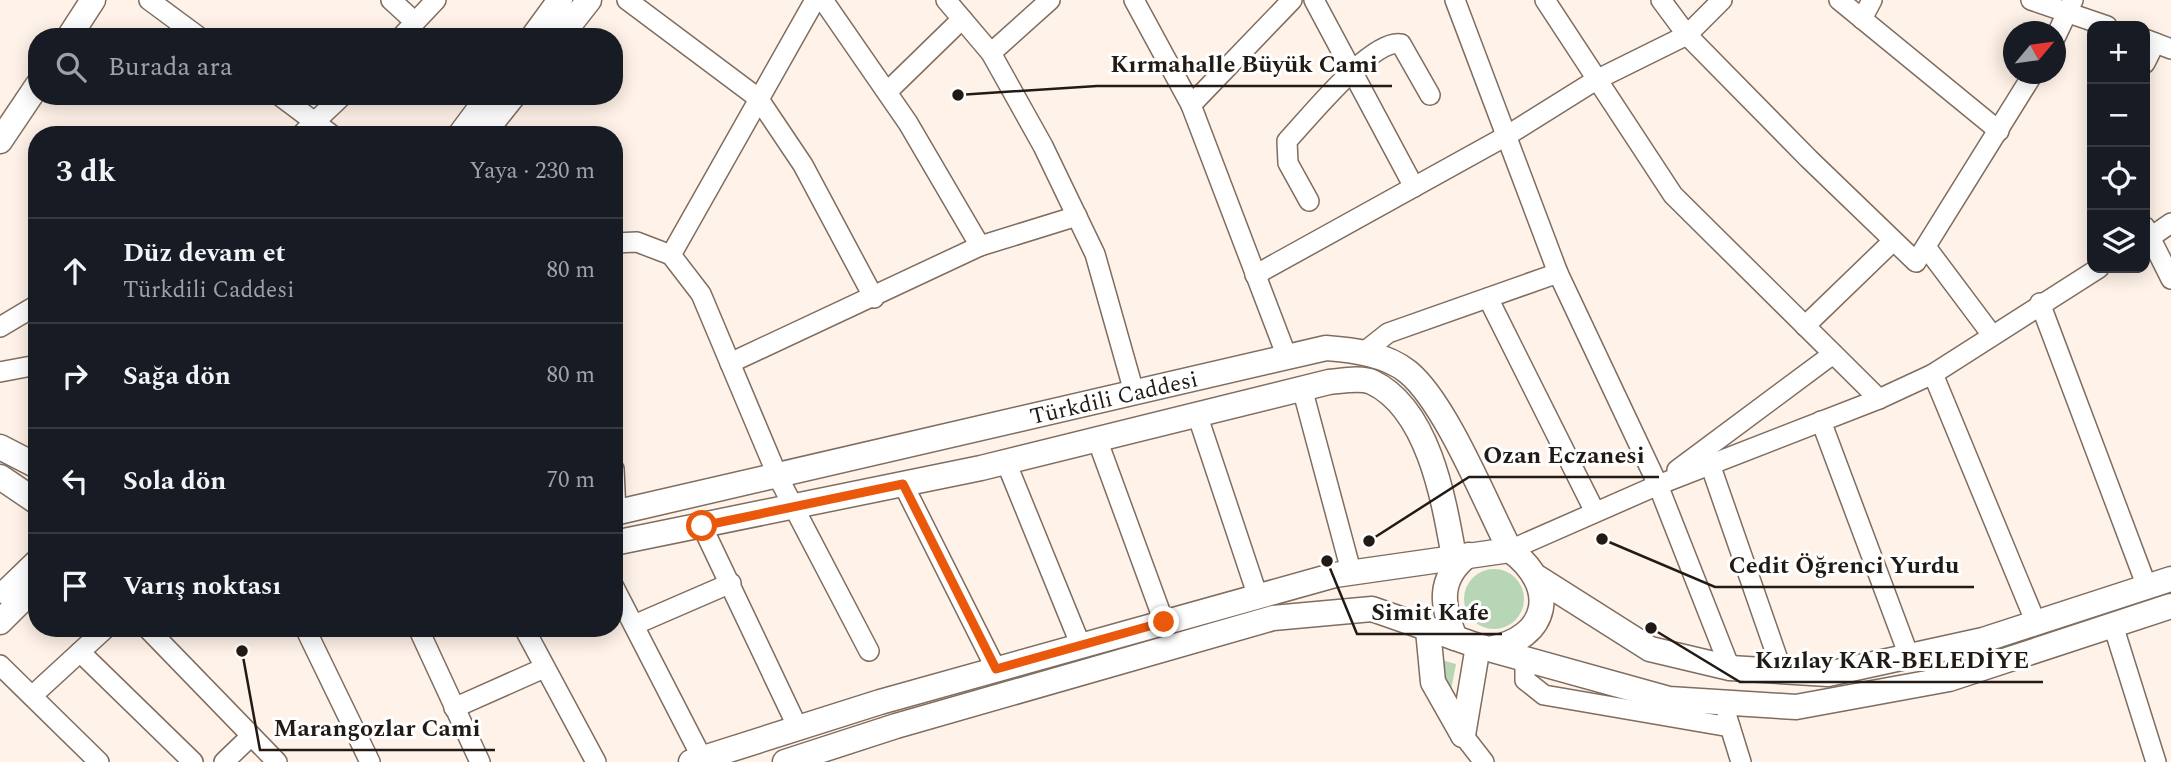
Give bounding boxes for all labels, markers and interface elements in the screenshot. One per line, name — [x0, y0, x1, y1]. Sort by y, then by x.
north arrow — [2003, 21, 2066, 84]
map controls — [2087, 21, 2150, 273]
button: + — [2087, 21, 2150, 84]
search box — [28, 28, 623, 105]
callout: Kırmahalle Büyük Cami — [1097, 41, 1392, 86]
text: Burada ara — [108, 47, 233, 87]
text: Kırmahalle Büyük Cami — [1110, 47, 1378, 83]
icon: search — [52, 48, 90, 86]
button: − — [2087, 84, 2150, 147]
button: locate — [2087, 147, 2150, 210]
text: 3 dk — [56, 149, 116, 195]
text: Yaya · 230 m — [469, 154, 595, 189]
button: layers — [2087, 210, 2150, 273]
text: Düz devam et — [123, 233, 286, 273]
icon: ahead — [56, 252, 94, 290]
text: 80 m — [546, 253, 595, 288]
text: Türkdili Caddesi — [123, 273, 294, 308]
text: Sağa dön — [123, 356, 231, 396]
icon: right — [56, 357, 94, 395]
text: 80 m — [546, 358, 595, 393]
street label: Türkdili Caddesi — [1027, 362, 1202, 435]
callout: Ozan Eczanesi — [1469, 432, 1659, 477]
text: Ozan Eczanesi — [1483, 438, 1645, 474]
text: Sola dön — [123, 461, 226, 501]
icon: left — [56, 462, 94, 500]
text: 70 m — [546, 463, 595, 498]
route start — [686, 510, 717, 541]
callout: Cedit Öğrenci Yurdu — [1715, 542, 1974, 587]
text: Cedit Öğrenci Yurdu — [1729, 548, 1959, 584]
text: Varış noktası — [123, 566, 281, 606]
icon: arrive — [56, 567, 94, 605]
callout: Simit Kafe — [1357, 589, 1502, 634]
text: Simit Kafe — [1371, 595, 1489, 631]
route end — [1148, 606, 1179, 637]
callout: Kızılay KAR-BELEDİYE — [1740, 637, 2043, 682]
text: Kızılay KAR-BELEDİYE — [1755, 643, 2029, 679]
callout: Marangozlar Cami — [260, 705, 495, 750]
text: Marangozlar Cami — [274, 711, 480, 747]

